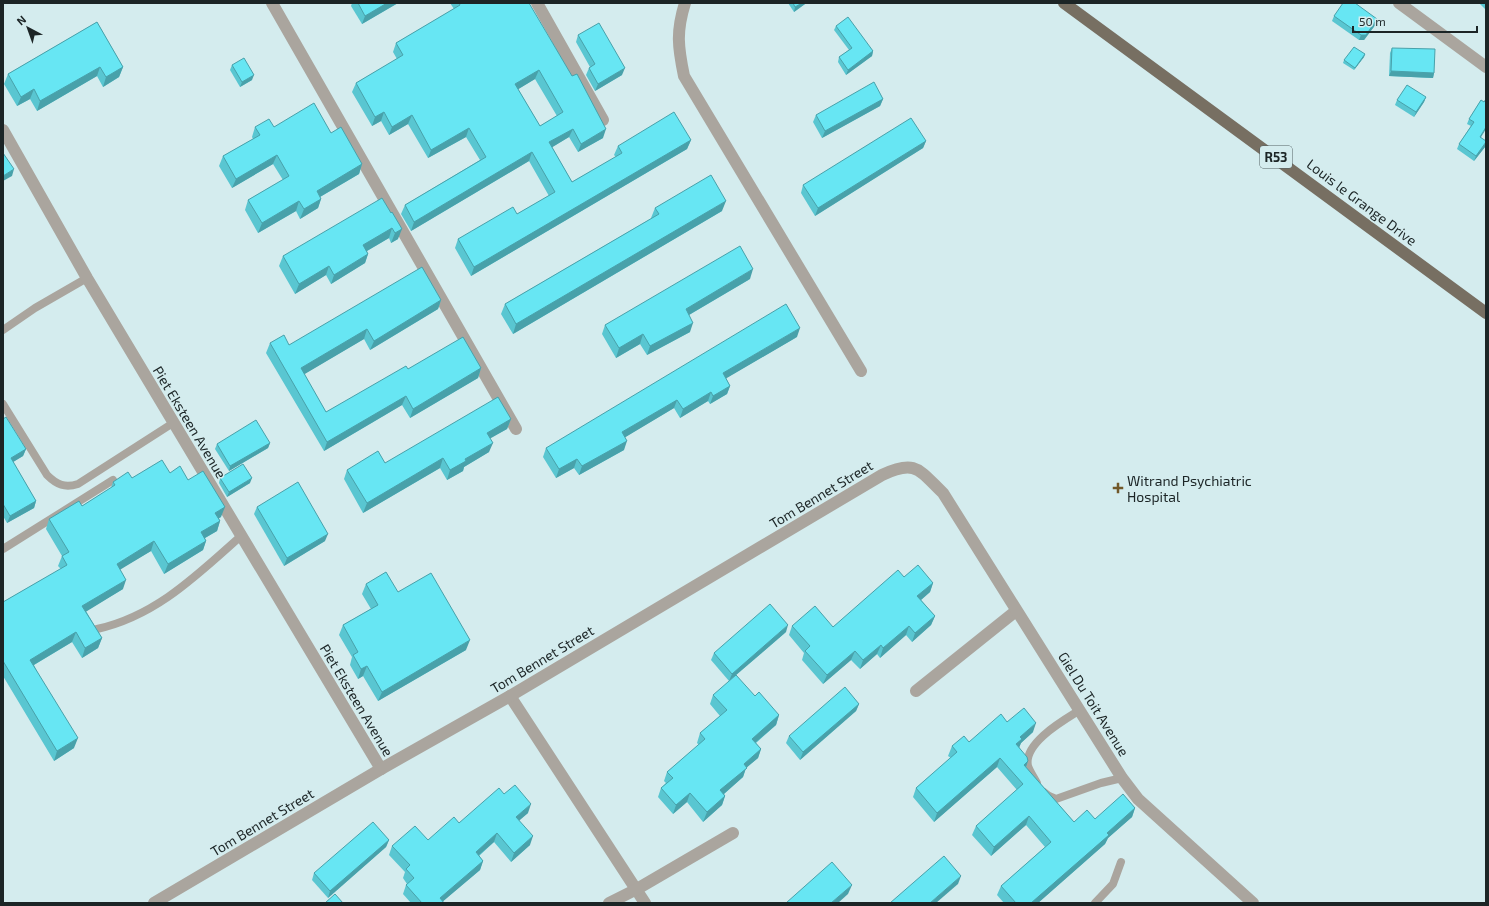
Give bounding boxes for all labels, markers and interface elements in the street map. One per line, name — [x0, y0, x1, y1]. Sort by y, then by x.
north arrow — [8, 8, 48, 48]
scale bar — [1353, 8, 1477, 34]
text: N — [14, 13, 28, 28]
text: 50 m — [1359, 14, 1386, 28]
road number: R53 — [1260, 146, 1292, 168]
street label: Louis le Grange Drive — [1304, 155, 1420, 249]
street label: Piet Eksteen Avenue — [150, 363, 230, 481]
street label: Tom Bennet Street — [766, 457, 876, 531]
place label: Witrand Psychiatric Hospital — [1127, 472, 1252, 505]
marker: Witrand Psychiatric Hospital — [1112, 482, 1124, 494]
street label: Tom Bennet Street — [487, 622, 597, 696]
street label: Piet Eksteen Avenue — [317, 641, 397, 759]
street label: Giel Du Toit Avenue — [1055, 649, 1133, 759]
street label: Tom Bennet Street — [207, 785, 317, 859]

